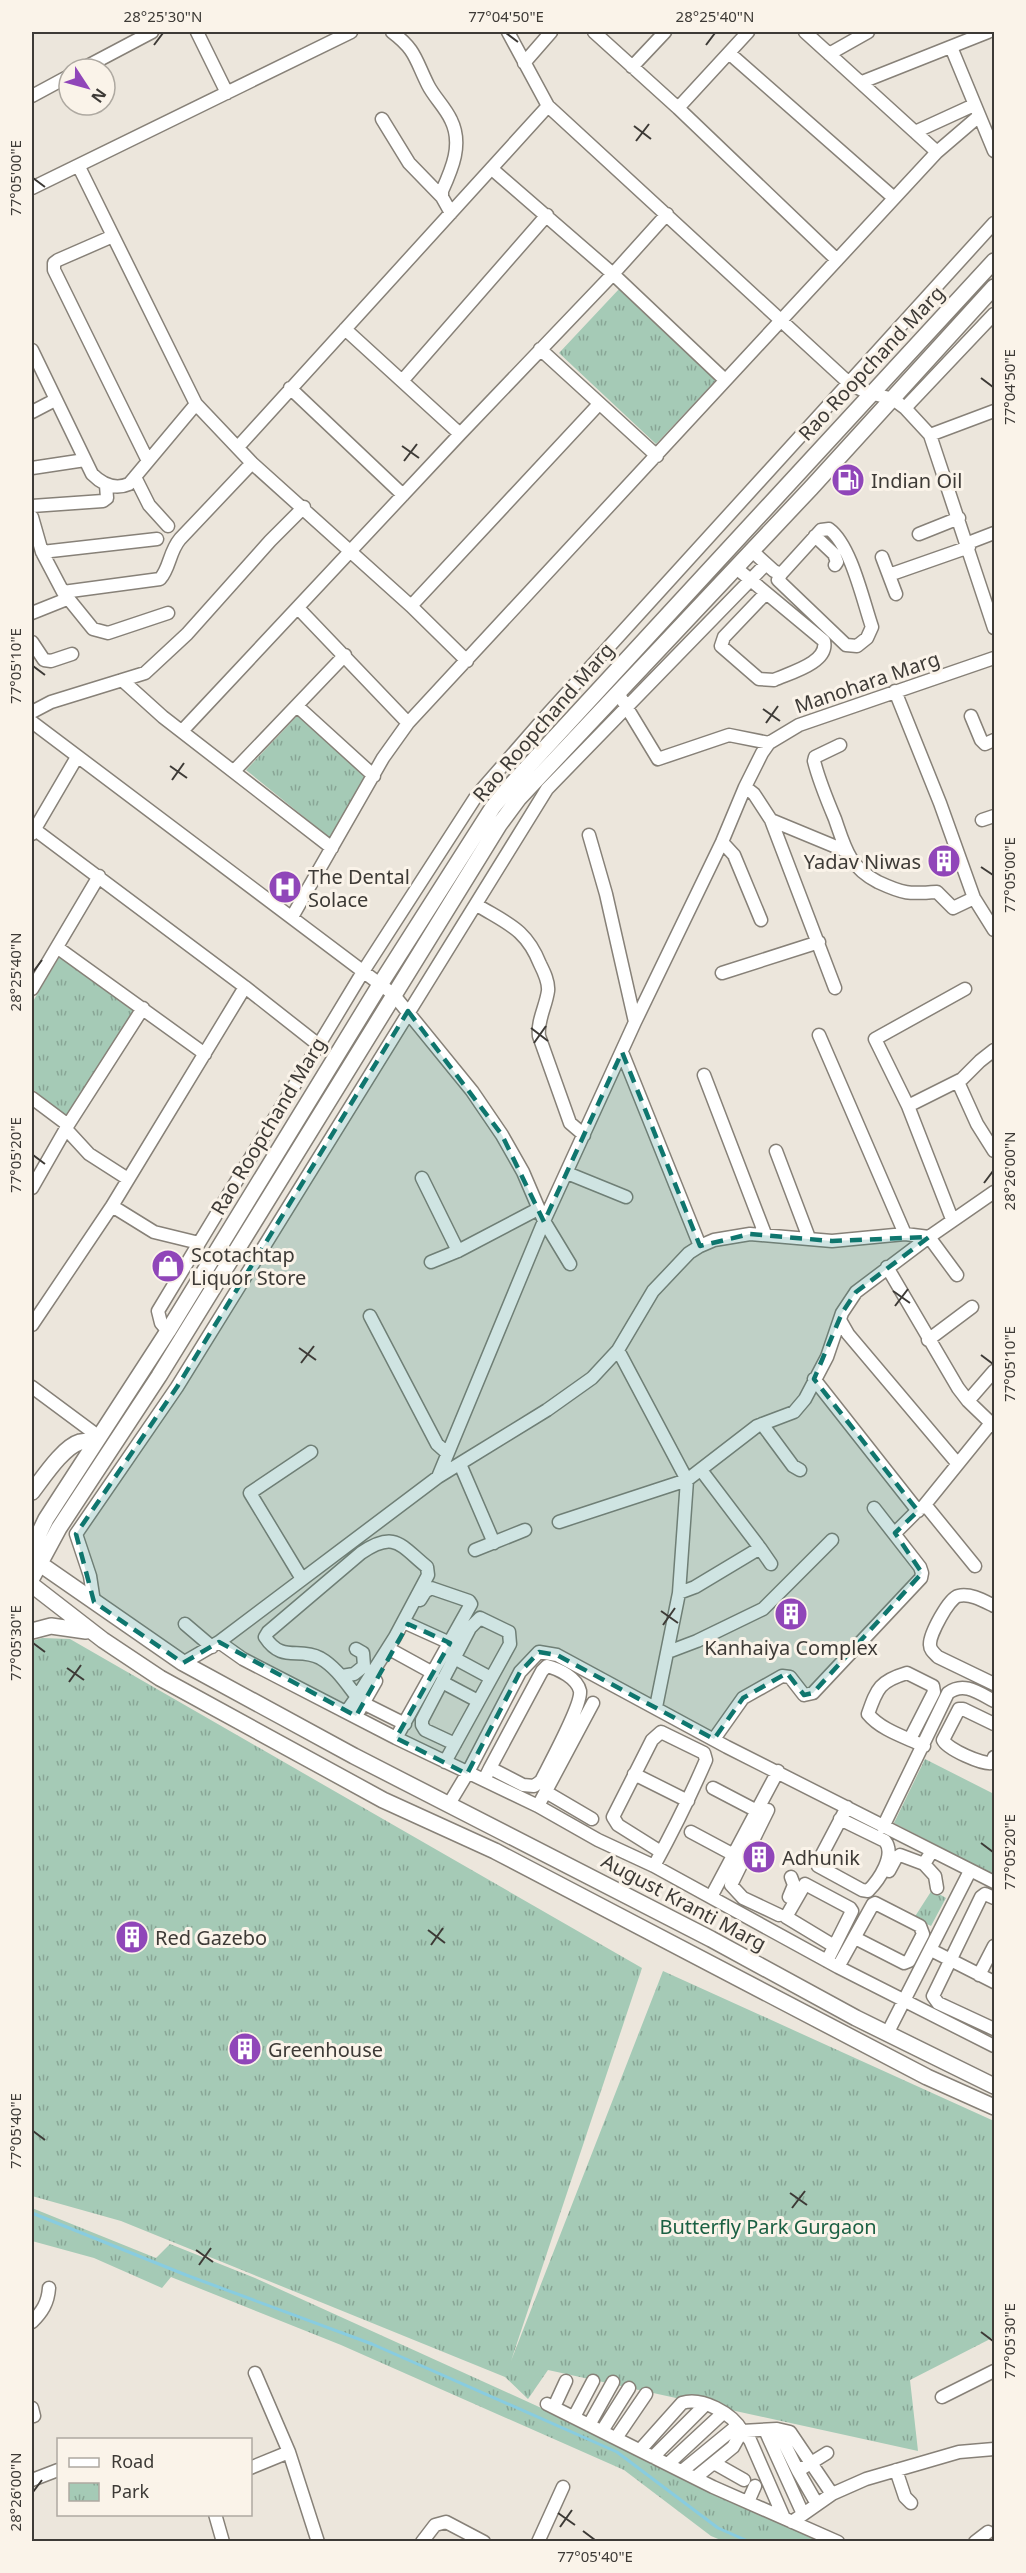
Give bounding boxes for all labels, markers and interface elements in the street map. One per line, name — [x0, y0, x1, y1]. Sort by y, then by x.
text: 28°25'30"N — [124, 6, 202, 26]
text: 77°04'50"E — [468, 6, 544, 26]
text: 28°25'40"N — [676, 6, 754, 26]
north arrow — [57, 57, 117, 117]
text: N — [86, 84, 112, 108]
text: 77°05'00"E — [5, 140, 25, 216]
street label: Rao Roopchand Marg — [792, 280, 950, 446]
text: 77°04'50"E — [999, 349, 1019, 425]
fuel station icon: Indian Oil — [830, 462, 866, 498]
place label: Indian Oil — [871, 467, 962, 494]
text: 77°05'10"E — [5, 628, 25, 704]
street label: Rao Roopchand Marg — [466, 637, 620, 807]
street label: Manohara Marg — [791, 645, 943, 719]
text: 77°05'00"E — [999, 837, 1019, 913]
building icon: Yadav Niwas — [926, 843, 962, 879]
place label: Yadav Niwas — [804, 848, 921, 875]
place label: The Dental Solace — [308, 863, 410, 913]
hospital icon: The Dental Solace — [267, 869, 303, 905]
text: 28°25'40"N — [5, 933, 25, 1011]
street label: Rao Roopchand Marg — [204, 1032, 332, 1220]
text: 77°05'20"E — [5, 1117, 25, 1193]
text: 28°26'00"N — [999, 1132, 1019, 1210]
place label: Scotachtap Liquor Store — [191, 1241, 306, 1291]
shop icon: Scotachtap Liquor Store — [150, 1248, 186, 1284]
text: 77°05'10"E — [999, 1326, 1019, 1402]
building icon: Kanhaiya Complex — [773, 1596, 809, 1632]
text: 77°05'30"E — [5, 1605, 25, 1681]
place label: Kanhaiya Complex — [704, 1634, 878, 1661]
text: 77°05'20"E — [999, 1814, 1019, 1890]
building icon: Adhunik — [741, 1839, 777, 1875]
place label: Adhunik — [782, 1844, 860, 1871]
street label: August Kranti Marg — [597, 1847, 771, 1957]
building icon: Red Gazebo — [114, 1919, 150, 1955]
place label: Red Gazebo — [155, 1924, 267, 1951]
building icon: Greenhouse — [227, 2031, 263, 2067]
place label: Greenhouse — [268, 2036, 383, 2063]
text: 77°05'40"E — [5, 2093, 25, 2169]
park label: Butterfly Park Gurgaon — [659, 2213, 877, 2240]
text: 77°05'30"E — [999, 2303, 1019, 2379]
legend — [57, 2438, 252, 2516]
text: Road — [111, 2449, 154, 2473]
text: 28°26'00"N — [5, 2453, 25, 2531]
text: Park — [111, 2479, 149, 2503]
text: 77°05'40"E — [557, 2546, 633, 2566]

